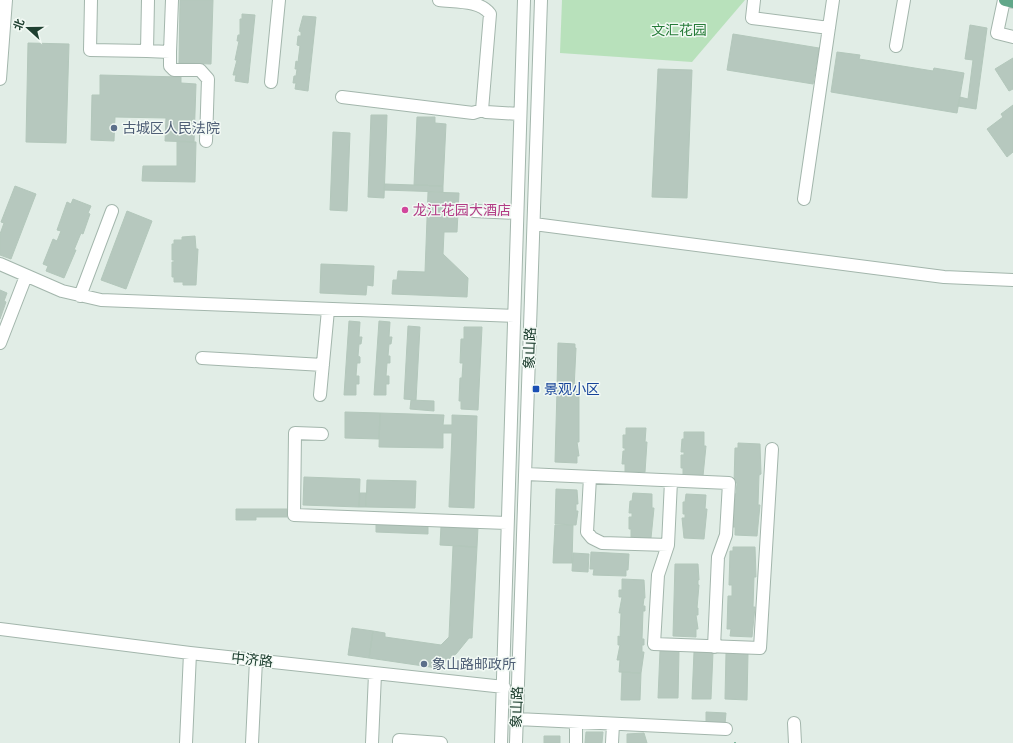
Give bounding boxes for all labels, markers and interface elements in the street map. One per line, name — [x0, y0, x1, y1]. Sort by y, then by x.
north arrow — [8, 8, 48, 48]
text: 北 — [11, 17, 27, 32]
park label: 文汇花园 — [651, 22, 707, 39]
place label: 古城区人民法院 — [122, 120, 220, 137]
marker: 古城区人民法院 — [109, 123, 119, 133]
place label: 龙江花园大酒店 — [413, 202, 511, 219]
marker: 龙江花园大酒店 — [400, 205, 410, 215]
street label: 象山路 — [521, 327, 539, 369]
place label: 景观小区 — [544, 381, 600, 398]
marker: 景观小区 — [531, 384, 541, 394]
street label: 中济路 — [230, 649, 274, 671]
place label: 象山路邮政所 — [432, 656, 516, 673]
marker: 象山路邮政所 — [419, 659, 429, 669]
street label: 象山路 — [508, 686, 526, 728]

